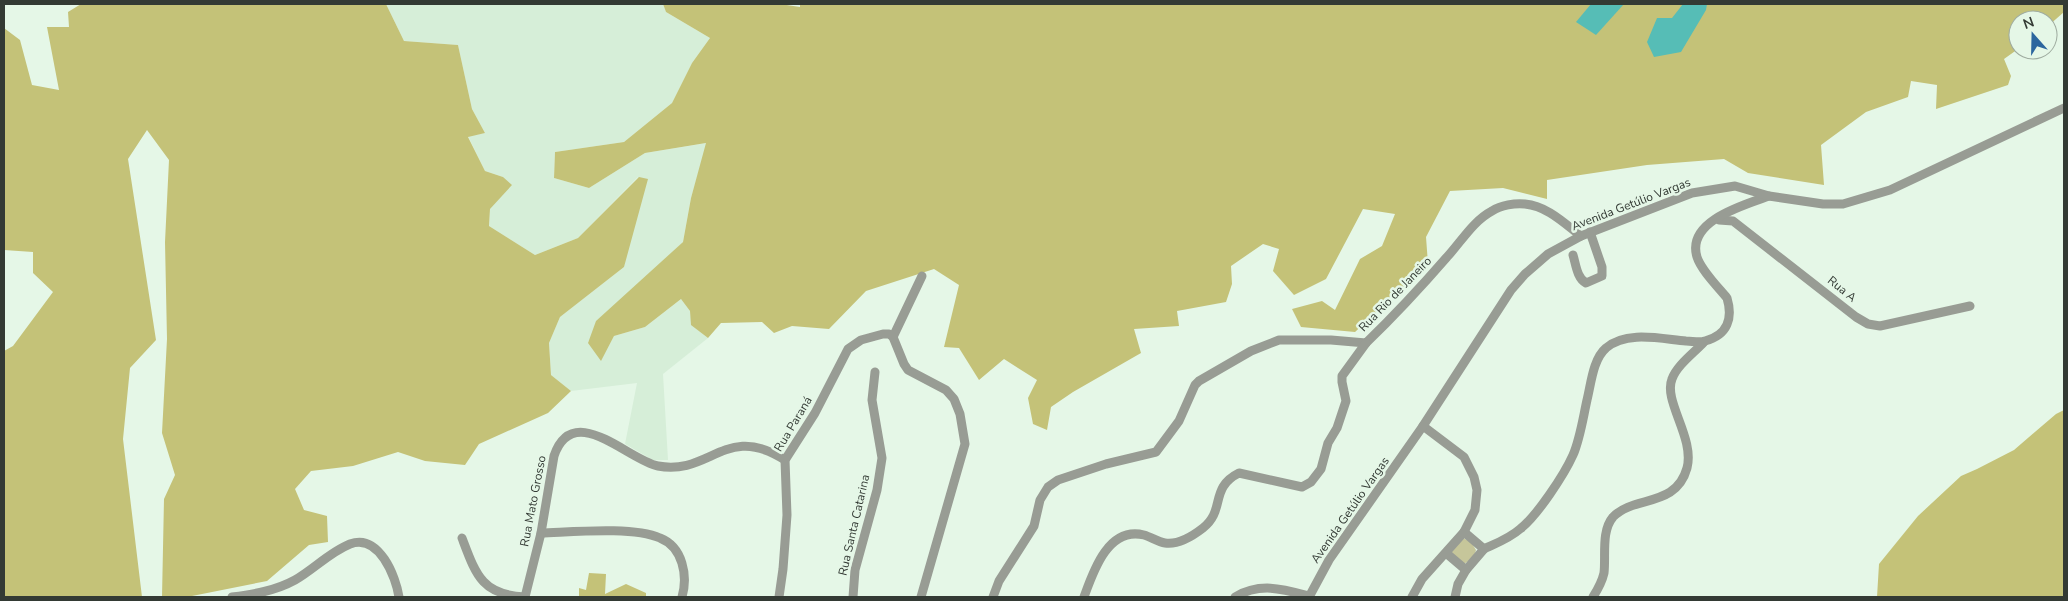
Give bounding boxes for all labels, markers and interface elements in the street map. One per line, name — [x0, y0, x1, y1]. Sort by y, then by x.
north arrow — [2008, 10, 2058, 60]
text: N — [2021, 13, 2037, 34]
street label: Avenida Getúlio Vargas — [1569, 174, 1693, 234]
street label: Rua Rio de Janeiro — [1355, 253, 1435, 335]
street label: Rua A — [1824, 272, 1860, 306]
street label: Rua Paraná — [770, 393, 816, 455]
street label: Avenida Getúlio Vargas — [1307, 453, 1393, 566]
street label: Rua Mato Grosso — [516, 454, 550, 548]
street label: Rua Santa Catarina — [835, 473, 873, 577]

